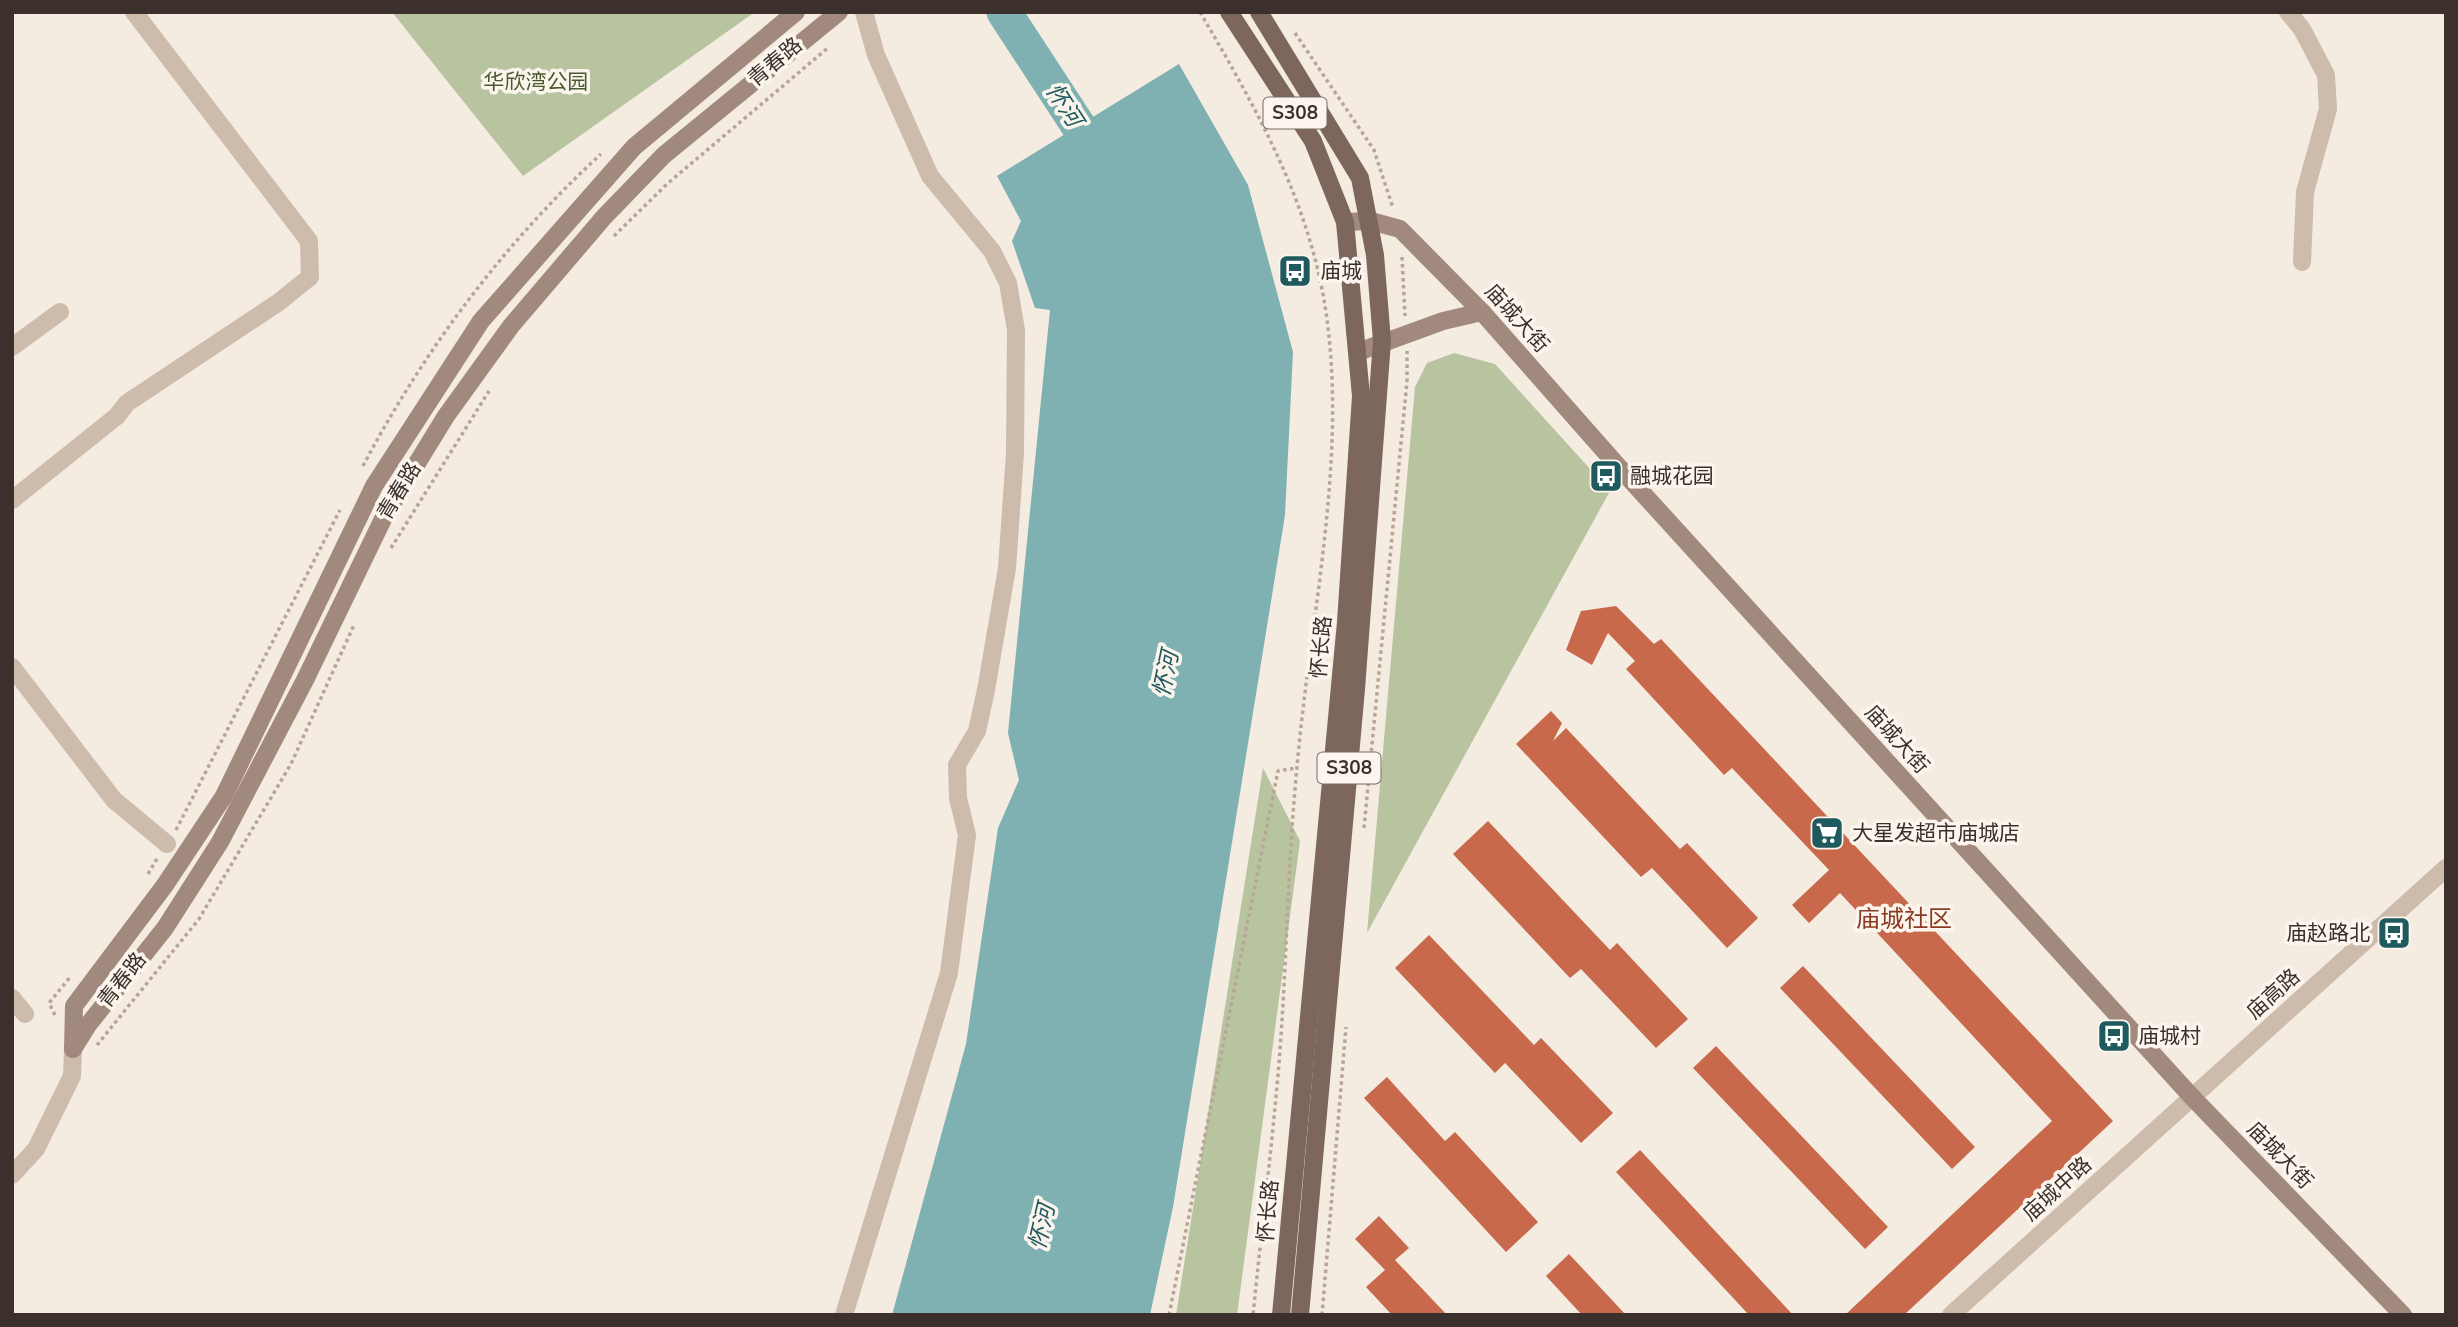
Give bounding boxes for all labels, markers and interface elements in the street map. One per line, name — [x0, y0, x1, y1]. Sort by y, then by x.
street label: 青春路 — [742, 31, 808, 93]
park label: 华欣湾公园 — [484, 68, 589, 96]
water label: 怀河 — [1038, 77, 1092, 136]
road number: S308 — [1264, 97, 1326, 128]
bus stop icon: 庙城 — [1276, 252, 1314, 290]
place label: 庙城 — [1320, 257, 1362, 285]
street label: 庙城大街 — [1478, 277, 1556, 359]
street label: 青春路 — [371, 457, 427, 525]
bus stop icon: 融城花园 — [1587, 457, 1625, 495]
place label: 融城花园 — [1630, 462, 1714, 490]
street label: 怀长路 — [1304, 614, 1338, 680]
water label: 怀河 — [1146, 644, 1187, 700]
street label: 庙城大街 — [1858, 698, 1936, 780]
road number: S308 — [1318, 752, 1380, 783]
supermarket icon: 大星发超市庙城店 — [1808, 814, 1846, 852]
place label: 大星发超市庙城店 — [1852, 819, 2020, 847]
district label: 庙城社区 — [1856, 903, 1952, 935]
bus stop icon: 庙赵路北 — [2375, 914, 2413, 952]
place label: 庙赵路北 — [2286, 919, 2370, 947]
street label: 青春路 — [92, 947, 152, 1013]
street label: 庙高路 — [2240, 963, 2306, 1025]
bus stop icon: 庙城村 — [2095, 1017, 2133, 1055]
place label: 庙城村 — [2138, 1022, 2201, 1050]
street label: 庙城大街 — [2241, 1115, 2319, 1195]
street label: 庙城中路 — [2016, 1150, 2098, 1228]
street label: 怀长路 — [1251, 1178, 1285, 1244]
water label: 怀河 — [1022, 1197, 1063, 1253]

